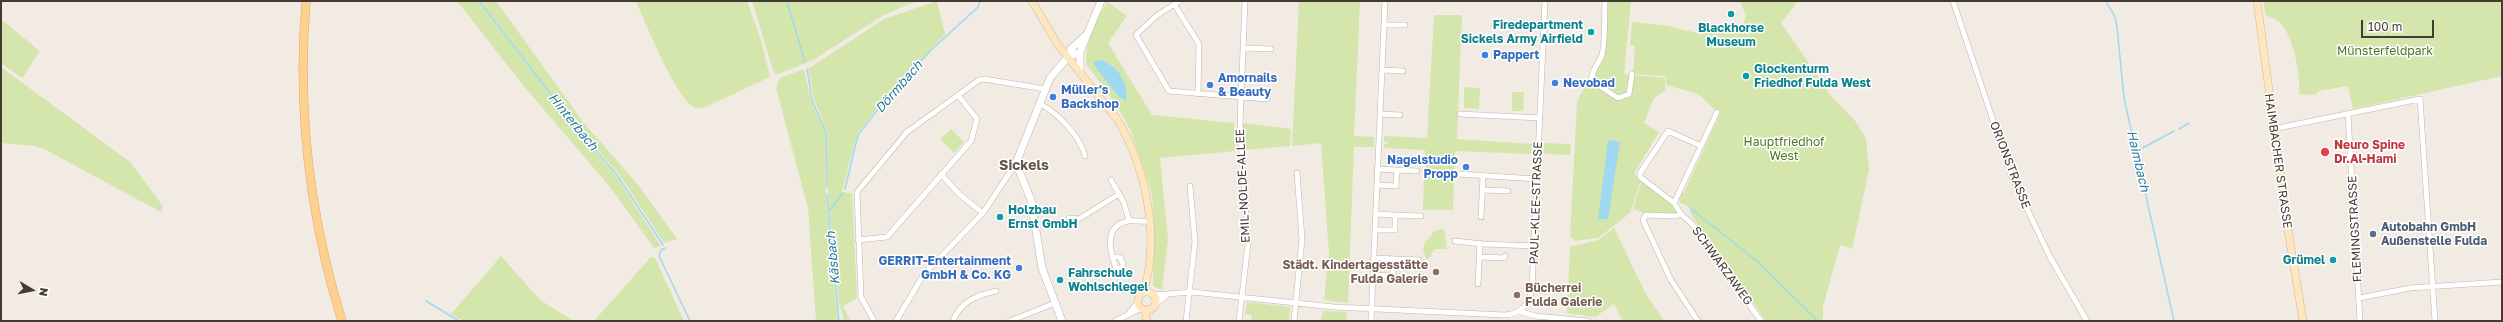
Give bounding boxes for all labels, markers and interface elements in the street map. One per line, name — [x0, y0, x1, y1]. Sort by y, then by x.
marker: Blackhorse Museum — [1726, 9, 1736, 19]
scale bar — [2363, 12, 2436, 38]
place label: Firedepartment Sickels Army Airfield — [1461, 18, 1583, 46]
text: 100 m — [2368, 19, 2402, 34]
place label: Blackhorse Museum — [1698, 21, 1764, 49]
marker: Firedepartment Sickels Army Airfield — [1586, 27, 1596, 37]
park label: Münsterfeldpark — [2337, 44, 2433, 58]
place label: Pappert — [1493, 48, 1539, 62]
marker: Pappert — [1480, 50, 1490, 60]
water label: Dörmbach — [872, 58, 926, 116]
place label: Glockenturm Friedhof Fulda West — [1754, 62, 1871, 90]
place label: Amornails & Beauty — [1218, 71, 1277, 99]
marker: Glockenturm Friedhof Fulda West — [1741, 71, 1751, 81]
place label: Nevobad — [1563, 76, 1615, 90]
marker: Nevobad — [1550, 78, 1560, 88]
marker: Amornails & Beauty — [1205, 80, 1215, 90]
place label: Müller's Backshop — [1061, 83, 1119, 111]
water label: Hinterbach — [545, 90, 601, 154]
marker: Müller's Backshop — [1048, 92, 1058, 102]
street label: HAIMBACHER STRASSE — [2261, 92, 2295, 230]
street label: ORIONSTRASSE — [1987, 119, 2033, 211]
street label: EMIL-NOLDE-ALLEE — [1233, 129, 1253, 243]
water label: Haimbach — [2123, 129, 2153, 193]
park label: Hauptfriedhof West — [1744, 135, 1824, 163]
place label: Neuro Spine Dr.Al-Hami — [2334, 138, 2405, 166]
street label: PAUL-KLEE-STRASSE — [1527, 141, 1545, 265]
marker: Neuro Spine Dr.Al-Hami — [2319, 146, 2331, 158]
place label: Nagelstudio Propp — [1387, 153, 1458, 181]
district label: Sickels — [999, 158, 1049, 174]
marker: Nagelstudio Propp — [1461, 162, 1471, 172]
street label: FLEMINGSTRASSE — [2345, 175, 2365, 283]
place label: Holzbau Ernst GmbH — [1008, 203, 1078, 231]
marker: Holzbau Ernst GmbH — [995, 212, 1005, 222]
place label: Autobahn GmbH Außenstelle Fulda — [2381, 220, 2487, 248]
street label: SCHWARZAWEG — [1689, 224, 1755, 308]
marker: Autobahn GmbH Außenstelle Fulda — [2368, 229, 2378, 239]
water label: Käsbach — [823, 231, 843, 285]
place label: Grümel — [2283, 253, 2325, 267]
place label: GERRIT-Entertainment GmbH & Co. KG — [878, 254, 1011, 282]
marker: Grümel — [2328, 255, 2338, 265]
place label: Städt. Kindertagesstätte Fulda Galerie — [1282, 258, 1428, 286]
marker: GERRIT-Entertainment GmbH & Co. KG — [1014, 263, 1024, 273]
place label: Fahrschule Wohlschlegel — [1068, 266, 1148, 294]
marker: Städt. Kindertagesstätte Fulda Galerie — [1431, 267, 1441, 277]
north arrow — [12, 270, 52, 310]
marker: Fahrschule Wohlschlegel — [1055, 275, 1065, 285]
place label: Bücherrei Fulda Galerie — [1525, 281, 1602, 309]
text: N — [37, 287, 51, 297]
marker: Bücherrei Fulda Galerie — [1512, 290, 1522, 300]

